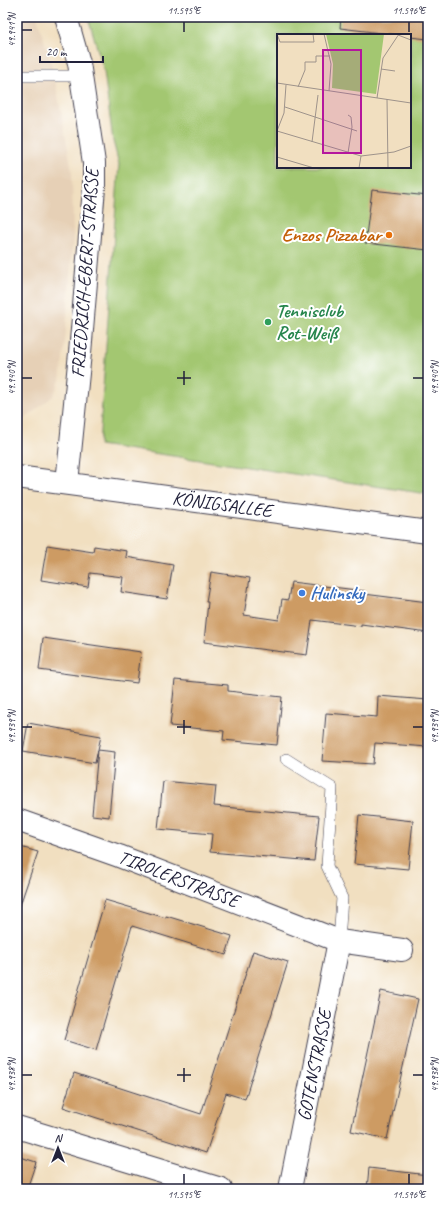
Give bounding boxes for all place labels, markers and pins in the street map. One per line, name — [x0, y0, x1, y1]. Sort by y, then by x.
place label: Enzos Pizzabar — [282, 223, 383, 247]
marker: Enzos Pizzabar — [384, 230, 394, 240]
place label: Tennisclub Rot-Weiß — [276, 299, 344, 345]
marker: Tennisclub Rot-Weiß — [263, 317, 273, 327]
place label: Hulinsky — [310, 581, 366, 605]
marker: Hulinsky — [297, 588, 307, 598]

